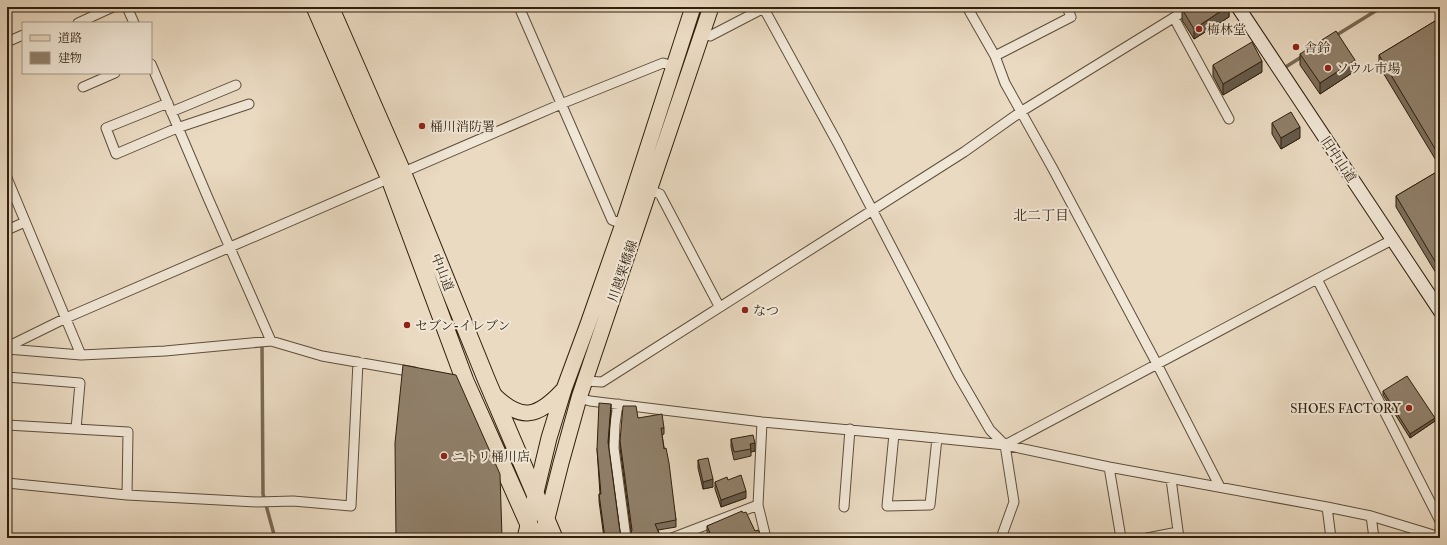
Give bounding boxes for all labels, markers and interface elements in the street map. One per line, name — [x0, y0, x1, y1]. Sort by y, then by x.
legend — [22, 22, 152, 74]
place label: 梅林堂 — [1207, 22, 1246, 38]
marker: 梅林堂 — [1194, 24, 1204, 34]
text: 道路 — [58, 31, 82, 46]
place label: 舎鈴 — [1304, 40, 1330, 56]
marker: 舎鈴 — [1291, 42, 1301, 52]
text: 建物 — [58, 51, 82, 66]
place label: ソウル市場 — [1336, 61, 1401, 77]
marker: ソウル市場 — [1323, 63, 1333, 73]
place label: 桶川消防署 — [430, 119, 495, 135]
marker: 桶川消防署 — [417, 121, 427, 131]
street label: 旧中山道 — [1317, 134, 1359, 186]
district label: 北二丁目 — [1013, 207, 1069, 224]
street label: 川越栗橋線 — [605, 238, 641, 305]
street label: 中山道 — [427, 251, 457, 293]
place label: なつ — [753, 303, 779, 319]
marker: なつ — [740, 305, 750, 315]
place label: セブン-イレブン — [415, 318, 510, 334]
marker: セブン-イレブン — [402, 320, 412, 330]
place label: SHOES FACTORY — [1290, 401, 1402, 417]
marker: SHOES FACTORY — [1404, 403, 1414, 413]
place label: ニトリ桶川店 — [452, 449, 530, 465]
marker: ニトリ桶川店 — [439, 451, 449, 461]

